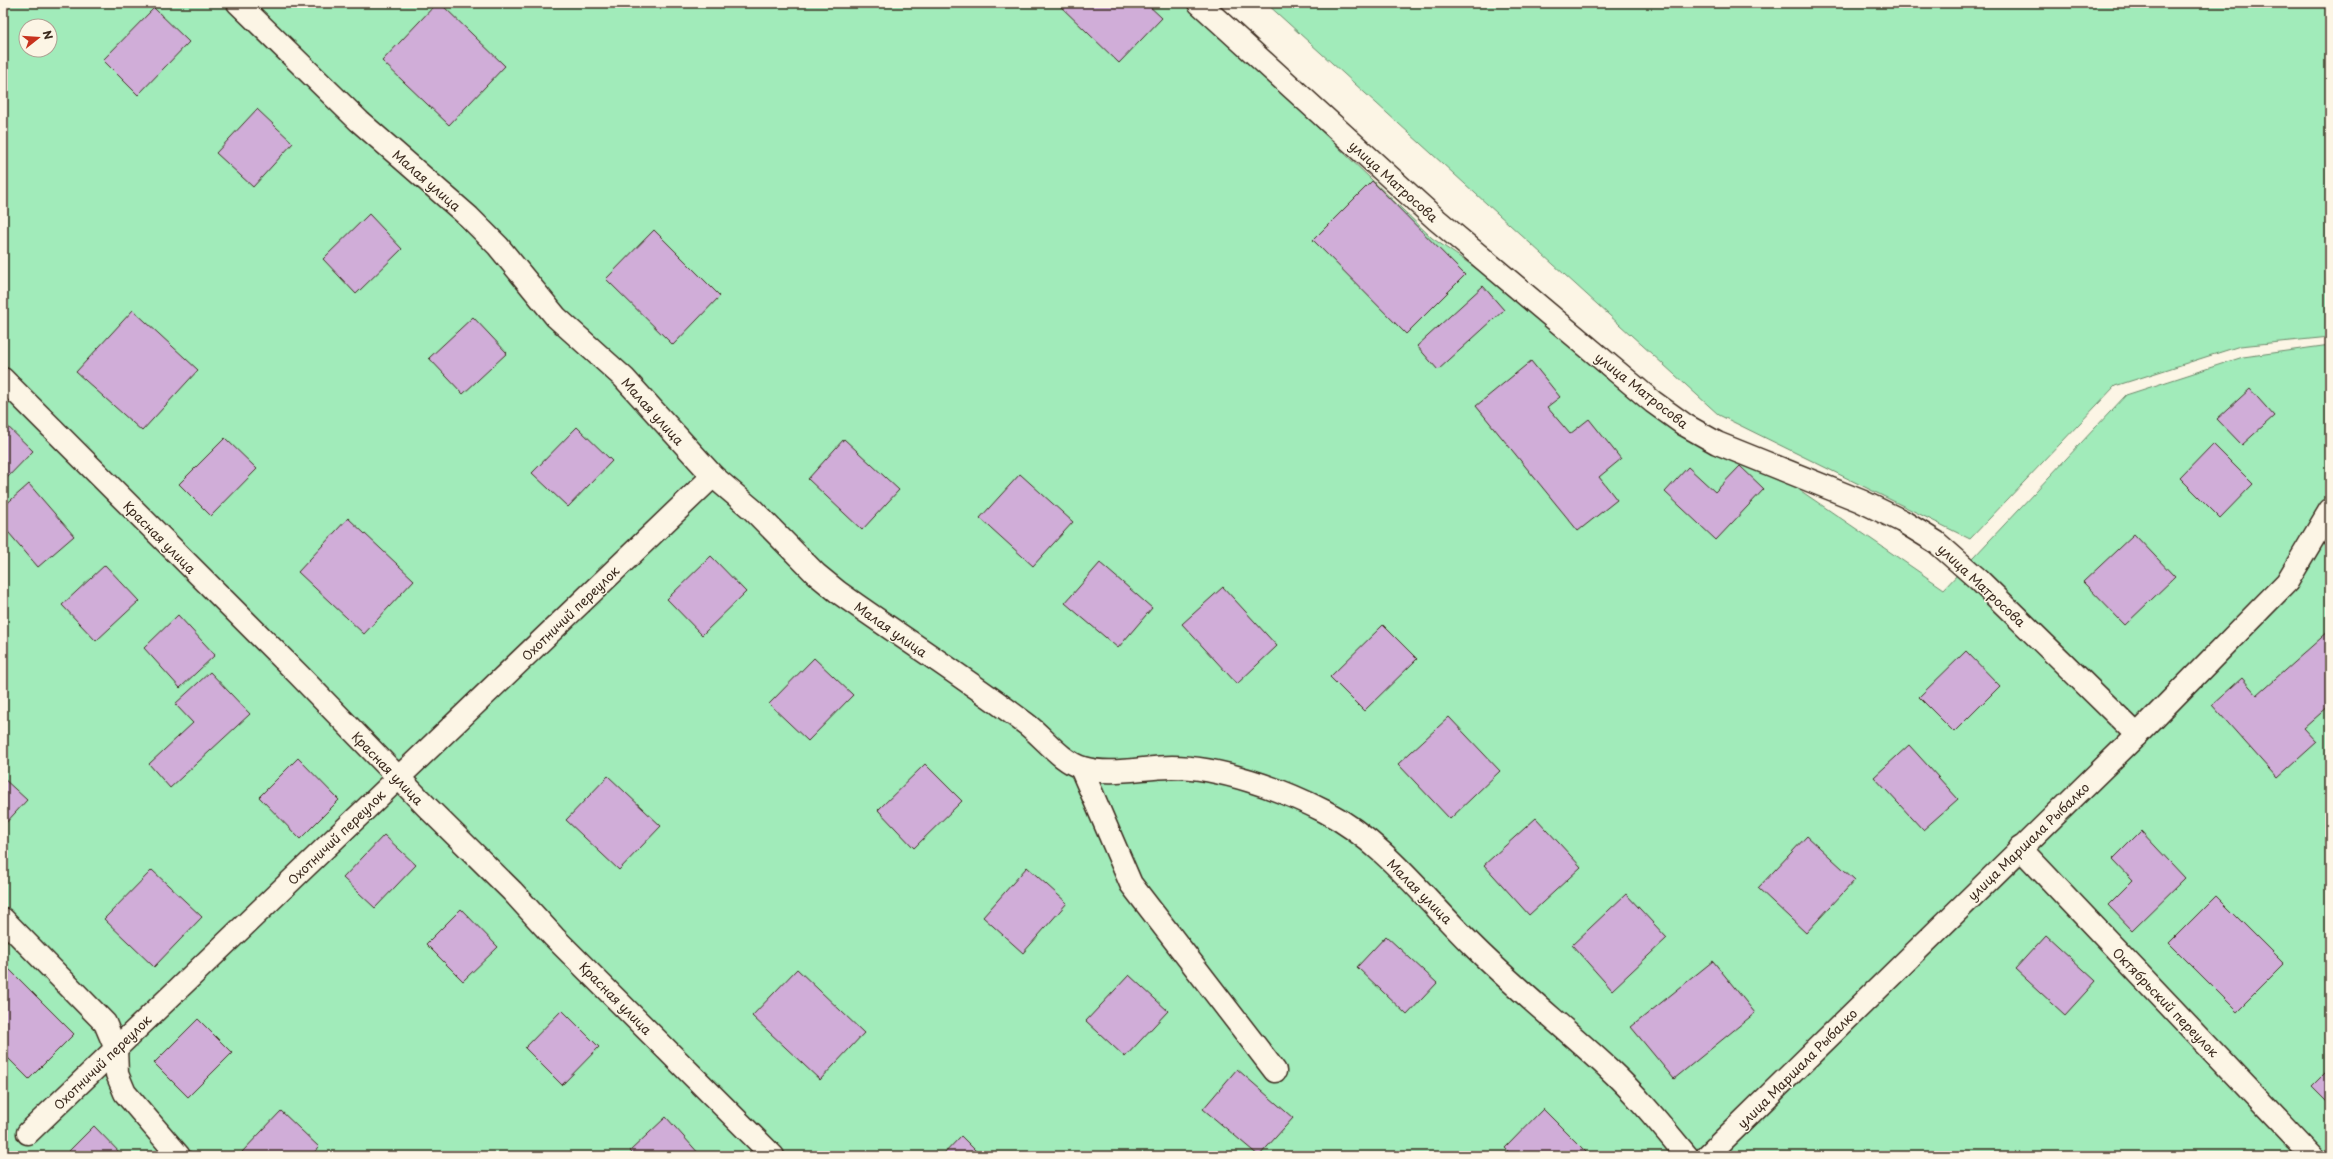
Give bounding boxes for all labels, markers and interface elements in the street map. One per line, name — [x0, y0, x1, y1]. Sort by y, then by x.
north arrow — [18, 18, 58, 58]
text: N — [39, 28, 58, 42]
street label: улица Матросова — [1345, 136, 1443, 227]
street label: Малая улица — [389, 145, 466, 216]
street label: улица Матросова — [1591, 347, 1693, 433]
street label: Малая улица — [617, 373, 689, 450]
street label: Красная улица — [120, 497, 201, 578]
street label: улица Матросова — [1934, 539, 2031, 631]
street label: Охотничий переулок — [517, 561, 623, 665]
street label: Малая улица — [851, 597, 932, 662]
street label: Красная улица — [348, 727, 429, 810]
street label: улица Маршала Рыбалко — [1963, 778, 2093, 904]
street label: Охотничий переулок — [283, 785, 389, 889]
street label: Малая улица — [1383, 854, 1457, 928]
street label: Октябрьский переулок — [2109, 943, 2224, 1061]
street label: Красная улица — [576, 958, 657, 1039]
street label: улица Маршала Рыбалко — [1733, 1004, 1861, 1132]
street label: Охотничий переулок — [49, 1010, 155, 1114]

